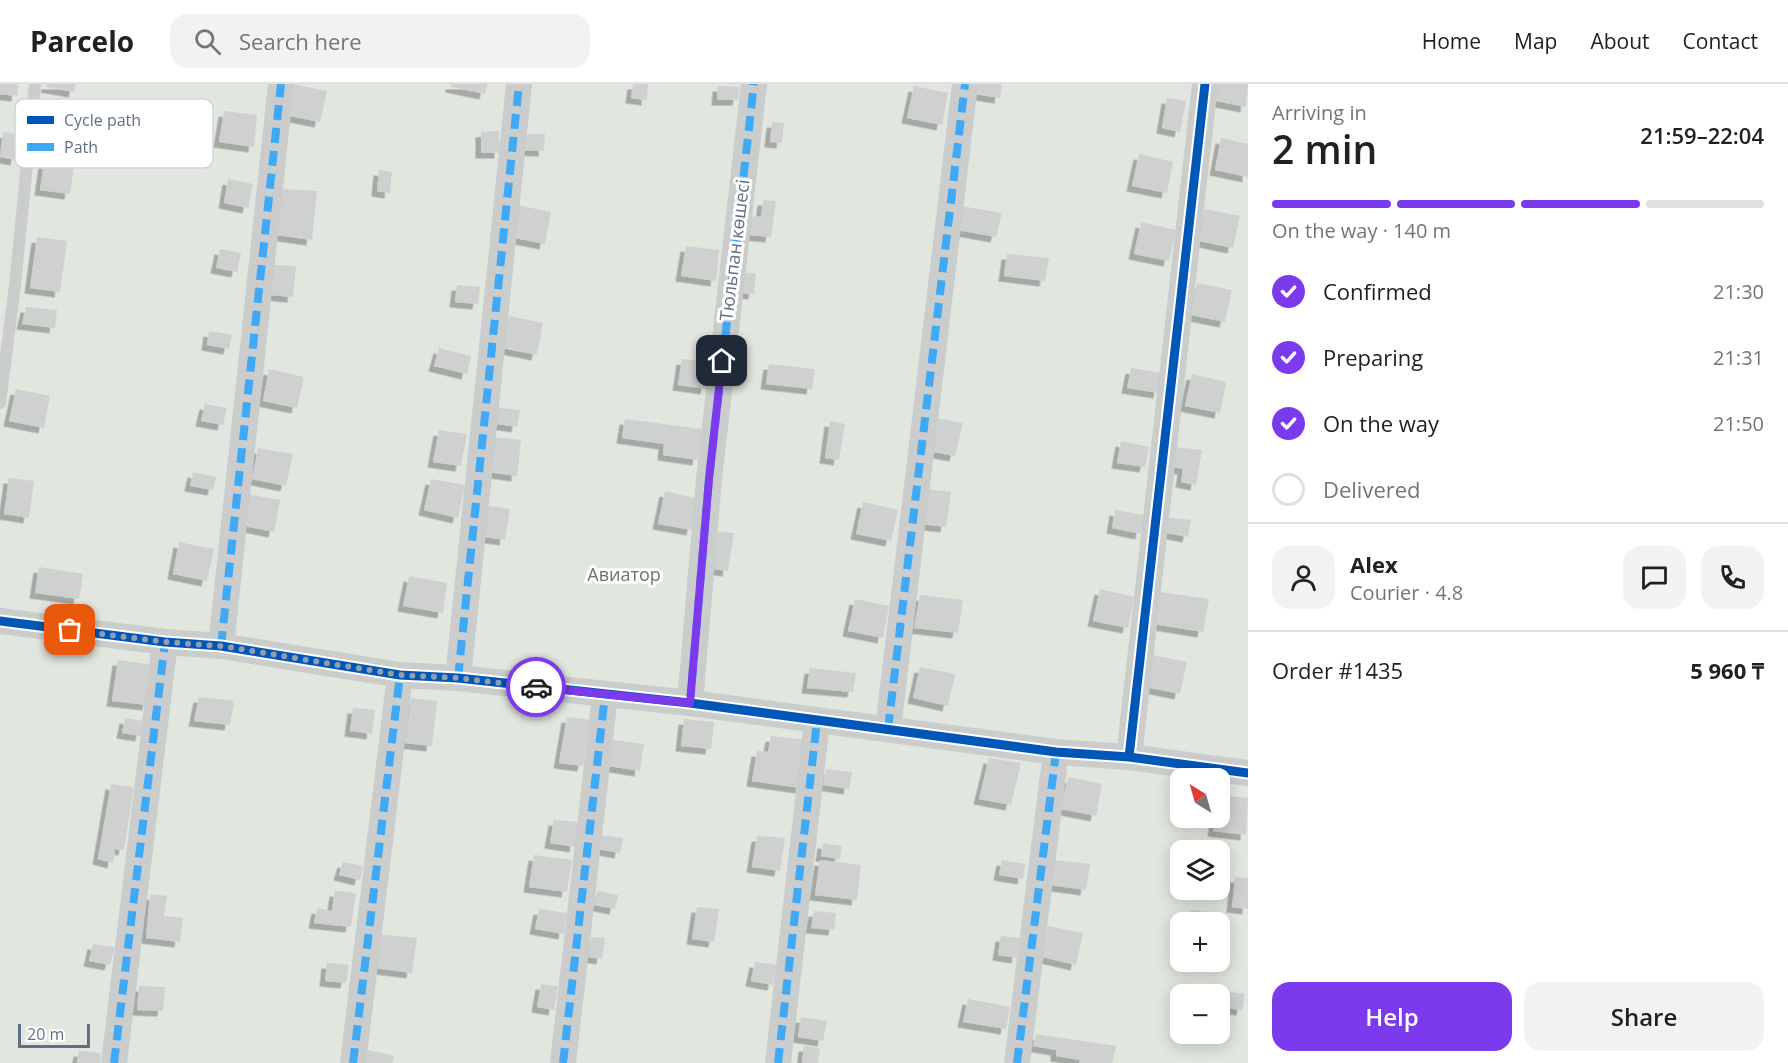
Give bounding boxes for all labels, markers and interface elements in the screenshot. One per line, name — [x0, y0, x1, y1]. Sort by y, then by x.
search box — [170, 14, 590, 68]
text: Parcelo — [30, 22, 134, 60]
icon: search — [191, 25, 224, 58]
text: Search here — [239, 26, 362, 56]
text: Home — [1422, 27, 1481, 55]
text: Map — [1514, 27, 1557, 55]
text: About — [1590, 27, 1650, 55]
text: Contact — [1683, 27, 1758, 55]
legend — [15, 99, 213, 168]
text: Arriving in — [1272, 99, 1367, 126]
text: Cycle path — [64, 109, 141, 131]
text: 21:59–22:04 — [1640, 120, 1764, 150]
text: 2 min — [1272, 122, 1377, 175]
text: Path — [64, 136, 98, 158]
street label: Тюльпан көшесі — [713, 178, 755, 322]
text: On the way · 140 m — [1272, 217, 1451, 244]
icon: check — [1272, 275, 1305, 308]
text: Confirmed — [1323, 276, 1432, 306]
text: 21:30 — [1713, 278, 1764, 305]
pin — [696, 335, 747, 386]
icon: check — [1272, 341, 1305, 374]
text: Preparing — [1323, 342, 1423, 372]
icon: home — [705, 344, 738, 377]
text: 21:31 — [1713, 344, 1764, 371]
icon: check — [1272, 407, 1305, 440]
text: On the way — [1323, 408, 1439, 438]
text: 21:50 — [1713, 410, 1764, 437]
text: Delivered — [1323, 474, 1421, 504]
button: person — [1272, 546, 1335, 609]
button: chat — [1623, 546, 1686, 609]
button: phone — [1701, 546, 1764, 609]
text: Alex — [1350, 549, 1398, 579]
park label: Авиатор — [587, 562, 661, 586]
text: Courier · 4.8 — [1350, 579, 1463, 606]
pin — [44, 604, 95, 655]
icon: bag — [53, 613, 86, 646]
text: Order #1435 — [1272, 655, 1403, 685]
text: 5 960 ₸ — [1690, 655, 1764, 685]
courier — [506, 657, 566, 717]
icon: car — [520, 671, 553, 704]
north arrow — [1170, 768, 1230, 828]
map controls — [1170, 768, 1230, 1044]
button: layers — [1170, 840, 1230, 900]
button: + — [1170, 912, 1230, 972]
button: Help — [1272, 982, 1512, 1051]
button: Share — [1524, 982, 1764, 1051]
button: − — [1170, 984, 1230, 1044]
scale bar — [18, 1021, 90, 1048]
text: 20 m — [27, 1023, 64, 1045]

